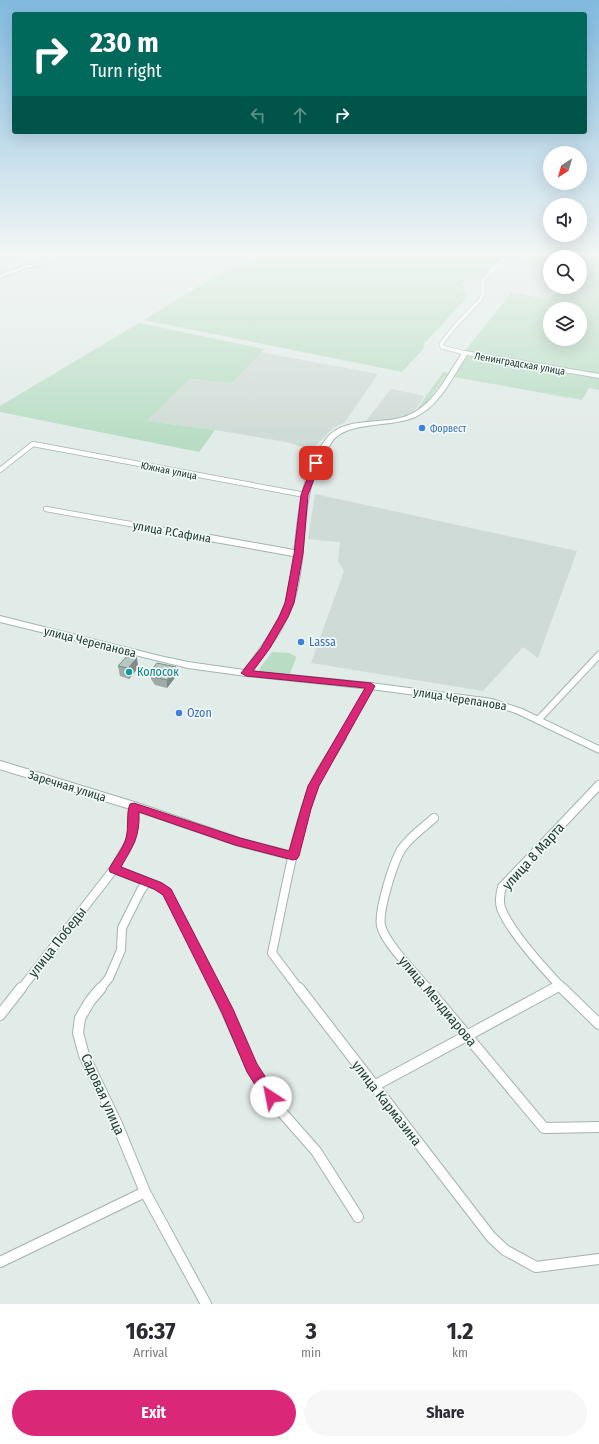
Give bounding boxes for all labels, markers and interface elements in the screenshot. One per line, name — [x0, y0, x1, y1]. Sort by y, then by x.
text: 230 m — [90, 26, 159, 59]
icon: right — [24, 28, 76, 80]
text: Turn right — [90, 60, 162, 82]
icon: left — [247, 104, 269, 126]
icon: ahead — [289, 104, 311, 126]
icon: right — [331, 104, 353, 126]
north arrow — [543, 146, 587, 190]
map controls — [543, 146, 587, 346]
button: sound — [543, 198, 587, 242]
button: search — [543, 250, 587, 294]
button: layers — [543, 302, 587, 346]
street label: Ленинградская улица — [474, 350, 566, 378]
marker: Форвест — [417, 423, 427, 433]
place label: Форвест — [430, 423, 467, 435]
pin — [299, 446, 333, 480]
icon: arrive — [305, 452, 327, 474]
street label: Южная улица — [140, 460, 198, 482]
street label: улица Р.Сафина — [132, 518, 212, 546]
street label: улица Черепанова — [42, 624, 138, 660]
place label: Lassa — [309, 635, 336, 649]
marker: Lassa — [296, 637, 306, 647]
place label: Колосок — [137, 665, 179, 679]
marker: Колосок — [124, 667, 134, 677]
street label: улица Черепанова — [412, 685, 508, 713]
place label: Ozon — [187, 706, 212, 720]
marker: Ozon — [174, 708, 184, 718]
street label: Заречная улица — [26, 767, 108, 805]
street label: улица 8 Марта — [499, 819, 568, 893]
street label: улица Победы — [25, 904, 90, 981]
street label: улица Мендиарова — [395, 953, 480, 1050]
street label: Садовая улица — [77, 1051, 128, 1138]
street label: улица Кармазина — [348, 1057, 425, 1149]
position arrow — [250, 1076, 292, 1118]
text: 16:37 — [126, 1317, 176, 1345]
text: 3 — [305, 1317, 317, 1345]
text: 1.2 — [447, 1317, 473, 1345]
text: Arrival — [133, 1345, 168, 1360]
text: min — [301, 1345, 321, 1360]
text: km — [452, 1345, 468, 1360]
button: Exit — [12, 1390, 296, 1436]
button: Share — [304, 1390, 587, 1436]

